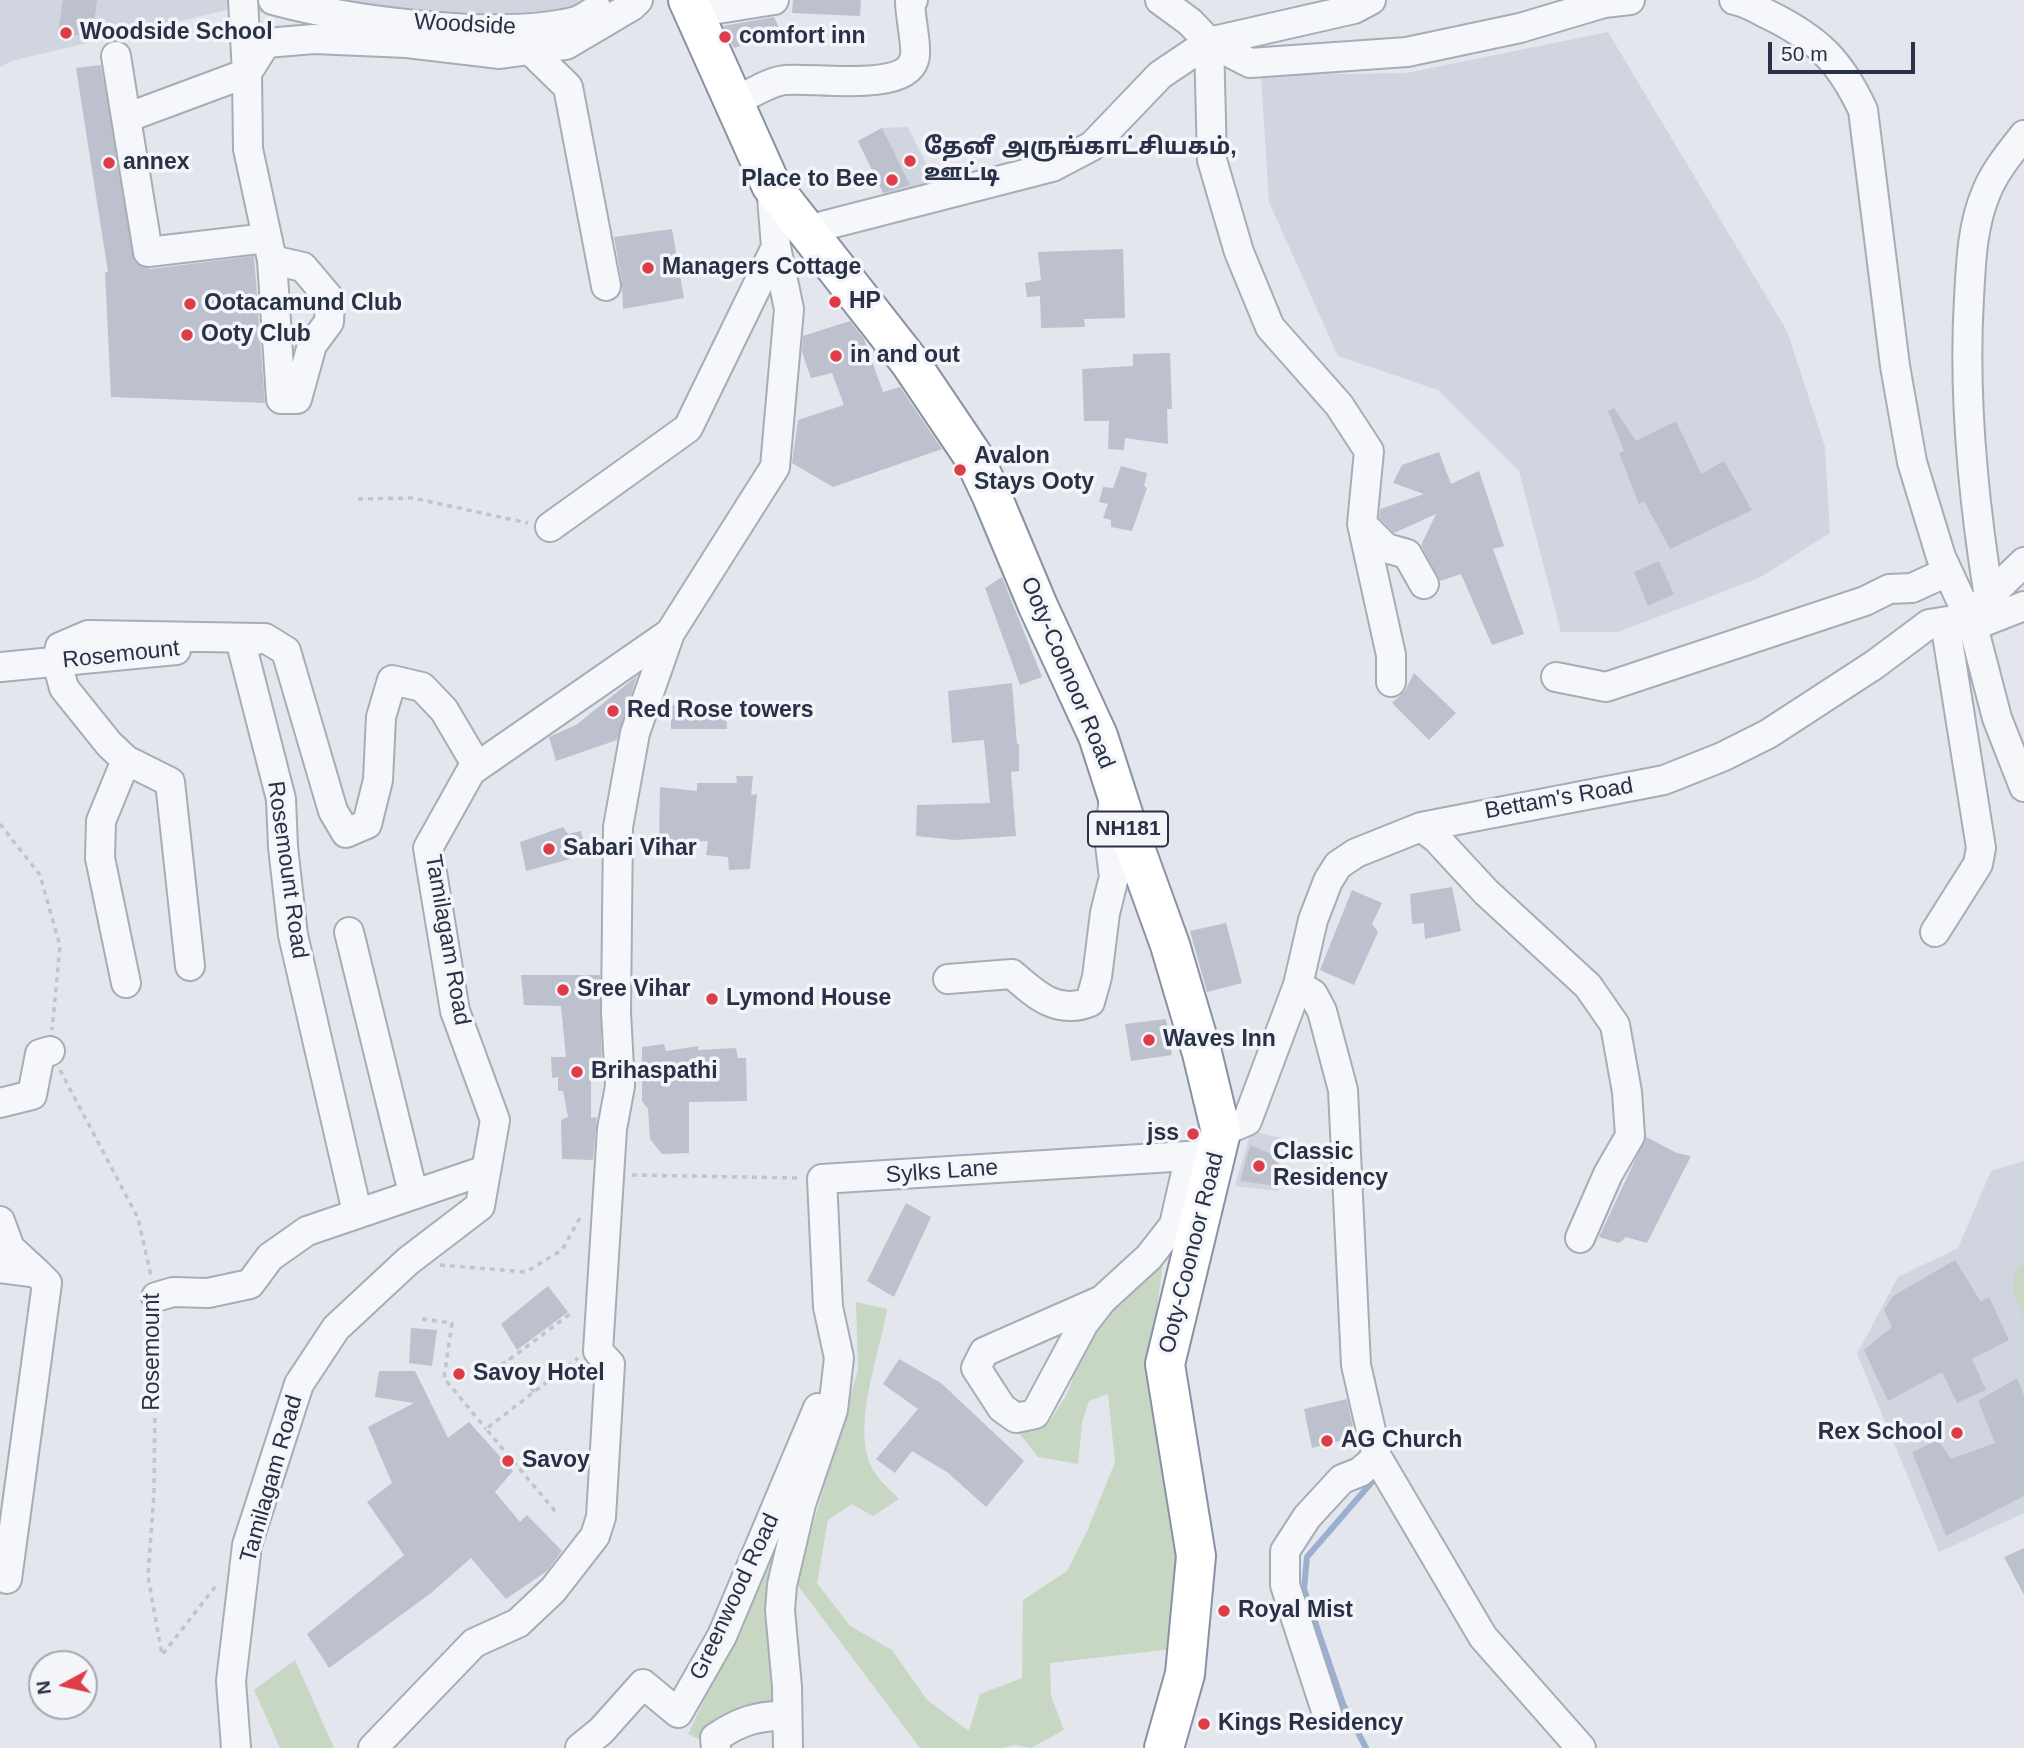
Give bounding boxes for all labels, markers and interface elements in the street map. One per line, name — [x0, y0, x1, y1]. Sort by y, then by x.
street label: Woodside — [413, 9, 517, 41]
place label: Woodside School — [80, 19, 273, 47]
place label: comfort inn — [739, 23, 865, 51]
marker: Woodside School — [58, 25, 74, 41]
scale bar — [1772, 28, 1919, 72]
marker: comfort inn — [717, 29, 733, 45]
text: 50 m — [1781, 42, 1828, 65]
place label: தேனீ அருங்காட்சியகம், ஊட்டி — [924, 134, 1237, 188]
place label: annex — [123, 149, 189, 177]
marker: தேனீ அருங்காட்சியகம், ஊட்டி — [902, 153, 918, 169]
marker: annex — [101, 155, 117, 171]
place label: Place to Bee — [741, 166, 878, 194]
marker: Place to Bee — [884, 172, 900, 188]
place label: Managers Cottage — [662, 254, 861, 282]
marker: Managers Cottage — [640, 260, 656, 276]
place label: HP — [849, 288, 881, 316]
place label: Ootacamund Club — [204, 290, 402, 318]
marker: HP — [827, 294, 843, 310]
marker: Ootacamund Club — [182, 296, 198, 312]
place label: Ooty Club — [201, 321, 311, 349]
marker: Ooty Club — [179, 327, 195, 343]
place label: in and out — [850, 342, 960, 370]
marker: in and out — [828, 348, 844, 364]
place label: Avalon Stays Ooty — [974, 443, 1094, 497]
marker: Avalon Stays Ooty — [952, 462, 968, 478]
street label: Ooty-Coonoor Road — [1014, 573, 1120, 773]
street label: Rosemount — [61, 635, 181, 675]
place label: Red Rose towers — [627, 697, 814, 725]
marker: Red Rose towers — [605, 703, 621, 719]
street label: Bettam's Road — [1483, 772, 1635, 826]
street label: Rosemount Road — [261, 779, 313, 961]
road number: NH181 — [1088, 812, 1168, 846]
place label: Sabari Vihar — [563, 835, 697, 863]
marker: Sabari Vihar — [541, 841, 557, 857]
street label: Tamilagam Road — [418, 853, 476, 1027]
place label: Sree Vihar — [577, 976, 690, 1004]
marker: Sree Vihar — [555, 982, 571, 998]
place label: Lymond House — [726, 985, 891, 1013]
marker: Lymond House — [704, 991, 720, 1007]
place label: Waves Inn — [1163, 1026, 1276, 1054]
marker: Waves Inn — [1141, 1032, 1157, 1048]
place label: Brihaspathi — [591, 1058, 718, 1086]
marker: Brihaspathi — [569, 1064, 585, 1080]
place label: jss — [1147, 1120, 1179, 1148]
marker: jss — [1185, 1126, 1201, 1142]
place label: Classic Residency — [1273, 1139, 1388, 1193]
street label: Ooty-Coonoor Road — [1154, 1150, 1230, 1356]
street label: Sylks Lane — [885, 1154, 999, 1190]
marker: Classic Residency — [1251, 1158, 1267, 1174]
street label: Rosemount — [139, 1293, 167, 1411]
place label: Savoy Hotel — [473, 1360, 605, 1388]
marker: Savoy Hotel — [451, 1366, 467, 1382]
street label: Tamilagam Road — [235, 1392, 309, 1566]
place label: Rex School — [1818, 1419, 1943, 1447]
marker: Rex School — [1949, 1425, 1965, 1441]
place label: AG Church — [1341, 1427, 1462, 1455]
marker: AG Church — [1319, 1433, 1335, 1449]
place label: Savoy — [522, 1447, 590, 1475]
marker: Savoy — [500, 1453, 516, 1469]
street label: Greenwood Road — [684, 1509, 786, 1685]
place label: Royal Mist — [1238, 1597, 1353, 1625]
marker: Royal Mist — [1216, 1603, 1232, 1619]
north arrow — [28, 1650, 98, 1720]
text: N — [32, 1679, 55, 1696]
place label: Kings Residency — [1218, 1710, 1403, 1738]
marker: Kings Residency — [1196, 1716, 1212, 1732]

